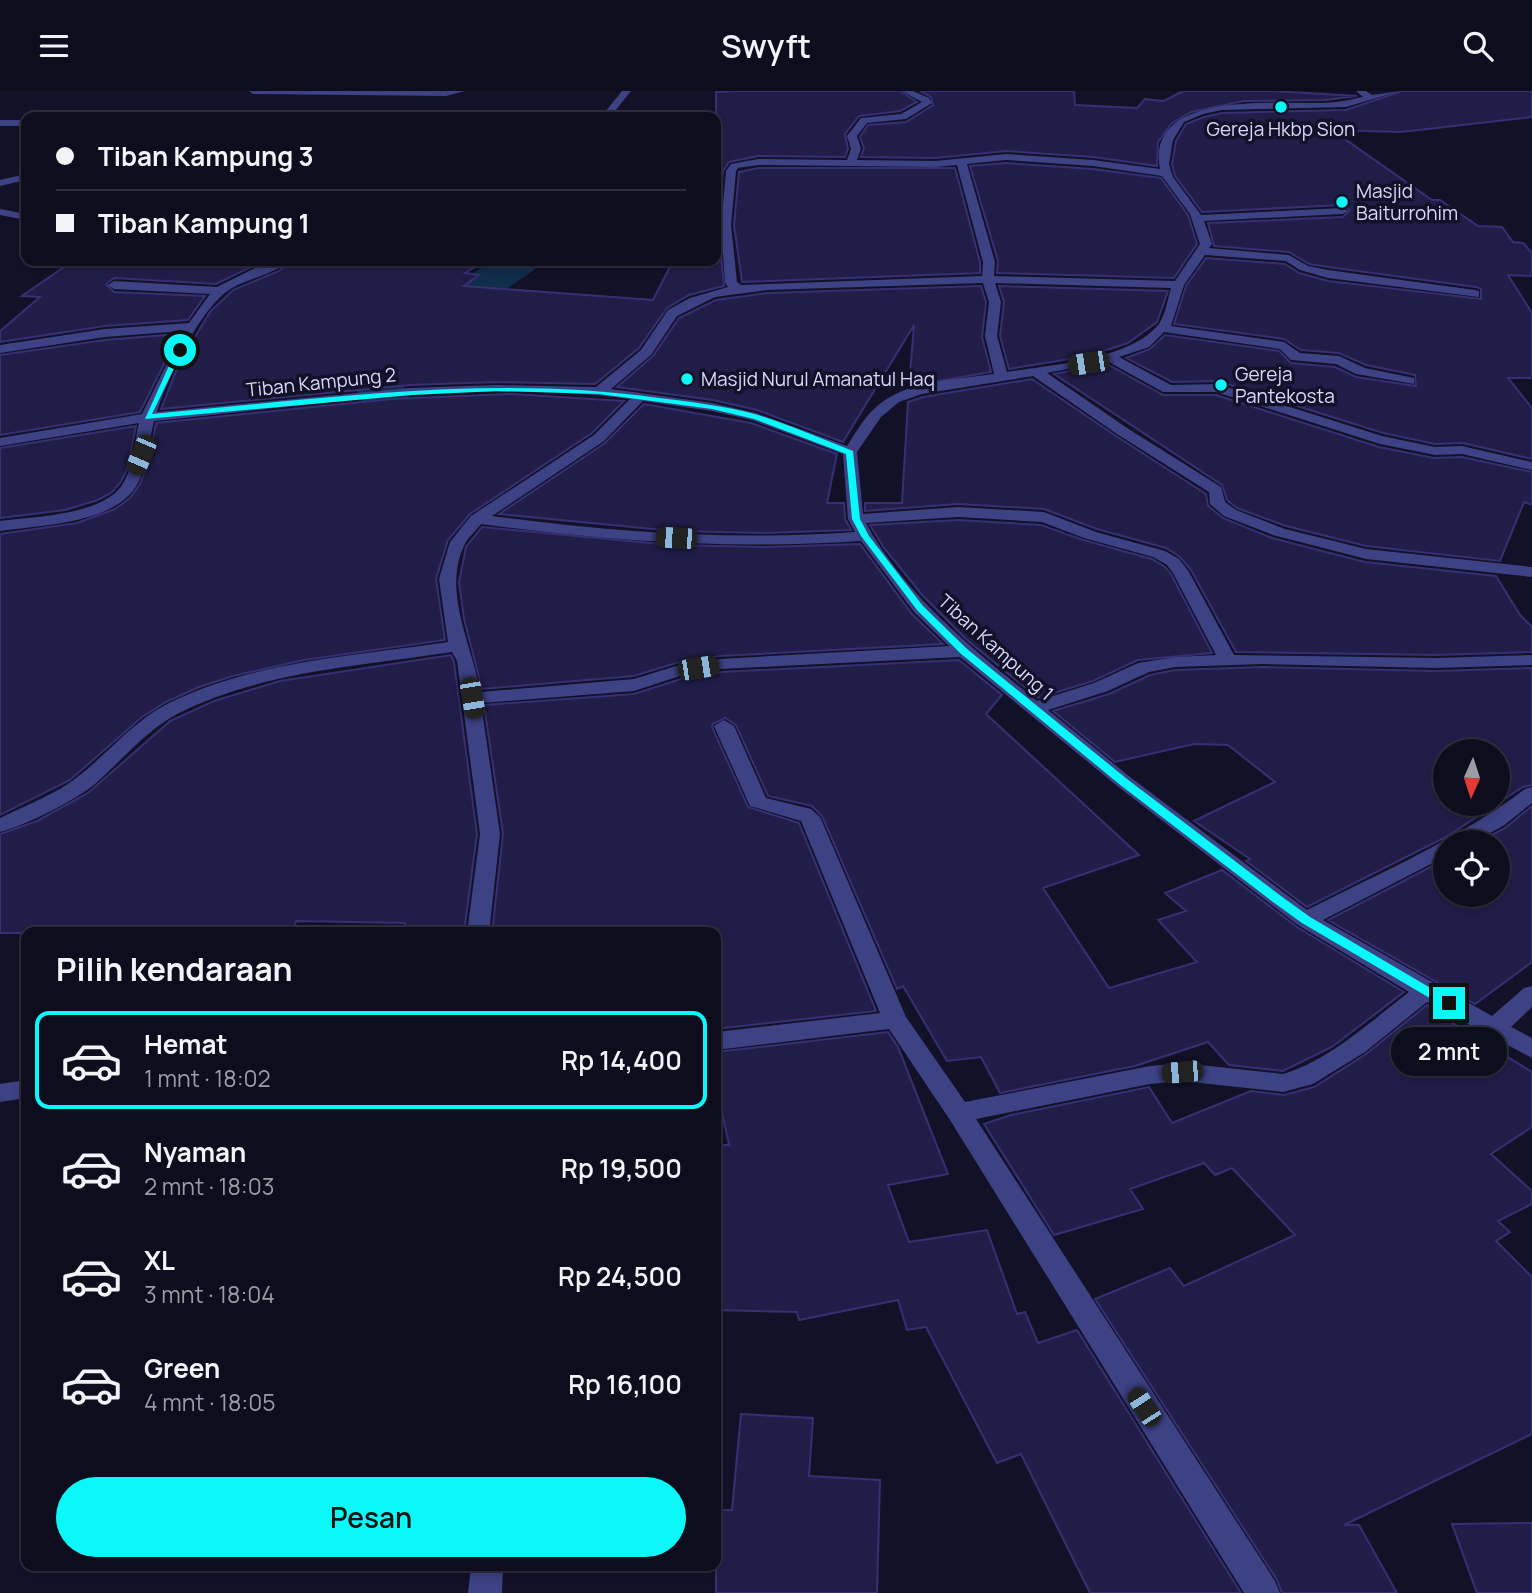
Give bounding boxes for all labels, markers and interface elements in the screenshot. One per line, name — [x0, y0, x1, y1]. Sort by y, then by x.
text: Swyft — [721, 24, 811, 68]
icon: menu — [35, 27, 73, 65]
icon: search — [1459, 27, 1497, 65]
marker: Gereja Hkbp Sion — [1273, 99, 1289, 115]
place label: Gereja Hkbp Sion — [1207, 116, 1355, 142]
text: Tiban Kampung 3 — [98, 138, 314, 174]
place label: Masjid Baiturrohim — [1356, 178, 1458, 226]
marker: Masjid Baiturrohim — [1334, 194, 1350, 210]
text: Tiban Kampung 1 — [98, 205, 310, 241]
route start — [164, 334, 196, 366]
car — [1066, 349, 1111, 377]
street label: Tiban Kampung 2 — [245, 361, 397, 403]
place label: Gereja Pantekosta — [1235, 361, 1335, 409]
place label: Masjid Nurul Amanatul Haq — [701, 366, 935, 392]
marker: Masjid Nurul Amanatul Haq — [679, 371, 695, 387]
marker: Gereja Pantekosta — [1213, 377, 1229, 393]
car — [124, 432, 159, 478]
car — [655, 526, 698, 550]
street label: Tiban Kampung 1 — [933, 588, 1059, 706]
car — [676, 654, 721, 682]
car — [459, 675, 486, 721]
north arrow — [1433, 739, 1510, 815]
map controls — [1433, 739, 1510, 907]
button: locate — [1433, 830, 1510, 907]
text: Pilih kendaraan — [56, 947, 293, 991]
route end — [1433, 987, 1465, 1019]
text: Hemat — [144, 1026, 228, 1062]
callout: 2 mnt — [1391, 1027, 1507, 1077]
icon: car — [60, 1029, 123, 1092]
text: 2 mnt — [1418, 1035, 1480, 1067]
text: Rp 14,400 — [561, 1042, 682, 1078]
car — [1161, 1060, 1204, 1084]
text: 1 mnt · 18:02 — [144, 1062, 271, 1094]
text: Nyaman — [144, 1134, 246, 1170]
icon: car — [60, 1137, 123, 1200]
text: Rp 19,500 — [561, 1150, 682, 1186]
text: 2 mnt · 18:03 — [144, 1170, 274, 1202]
text: XL — [144, 1242, 175, 1278]
icon: car — [60, 1245, 123, 1308]
text: Rp 24,500 — [558, 1258, 682, 1294]
text: 3 mnt · 18:04 — [144, 1278, 275, 1310]
text: Green — [144, 1350, 220, 1386]
icon: car — [60, 1353, 123, 1416]
text: Rp 16,100 — [568, 1366, 682, 1402]
car — [1124, 1384, 1165, 1430]
text: 4 mnt · 18:05 — [144, 1386, 275, 1418]
button: Pesan — [56, 1477, 686, 1557]

